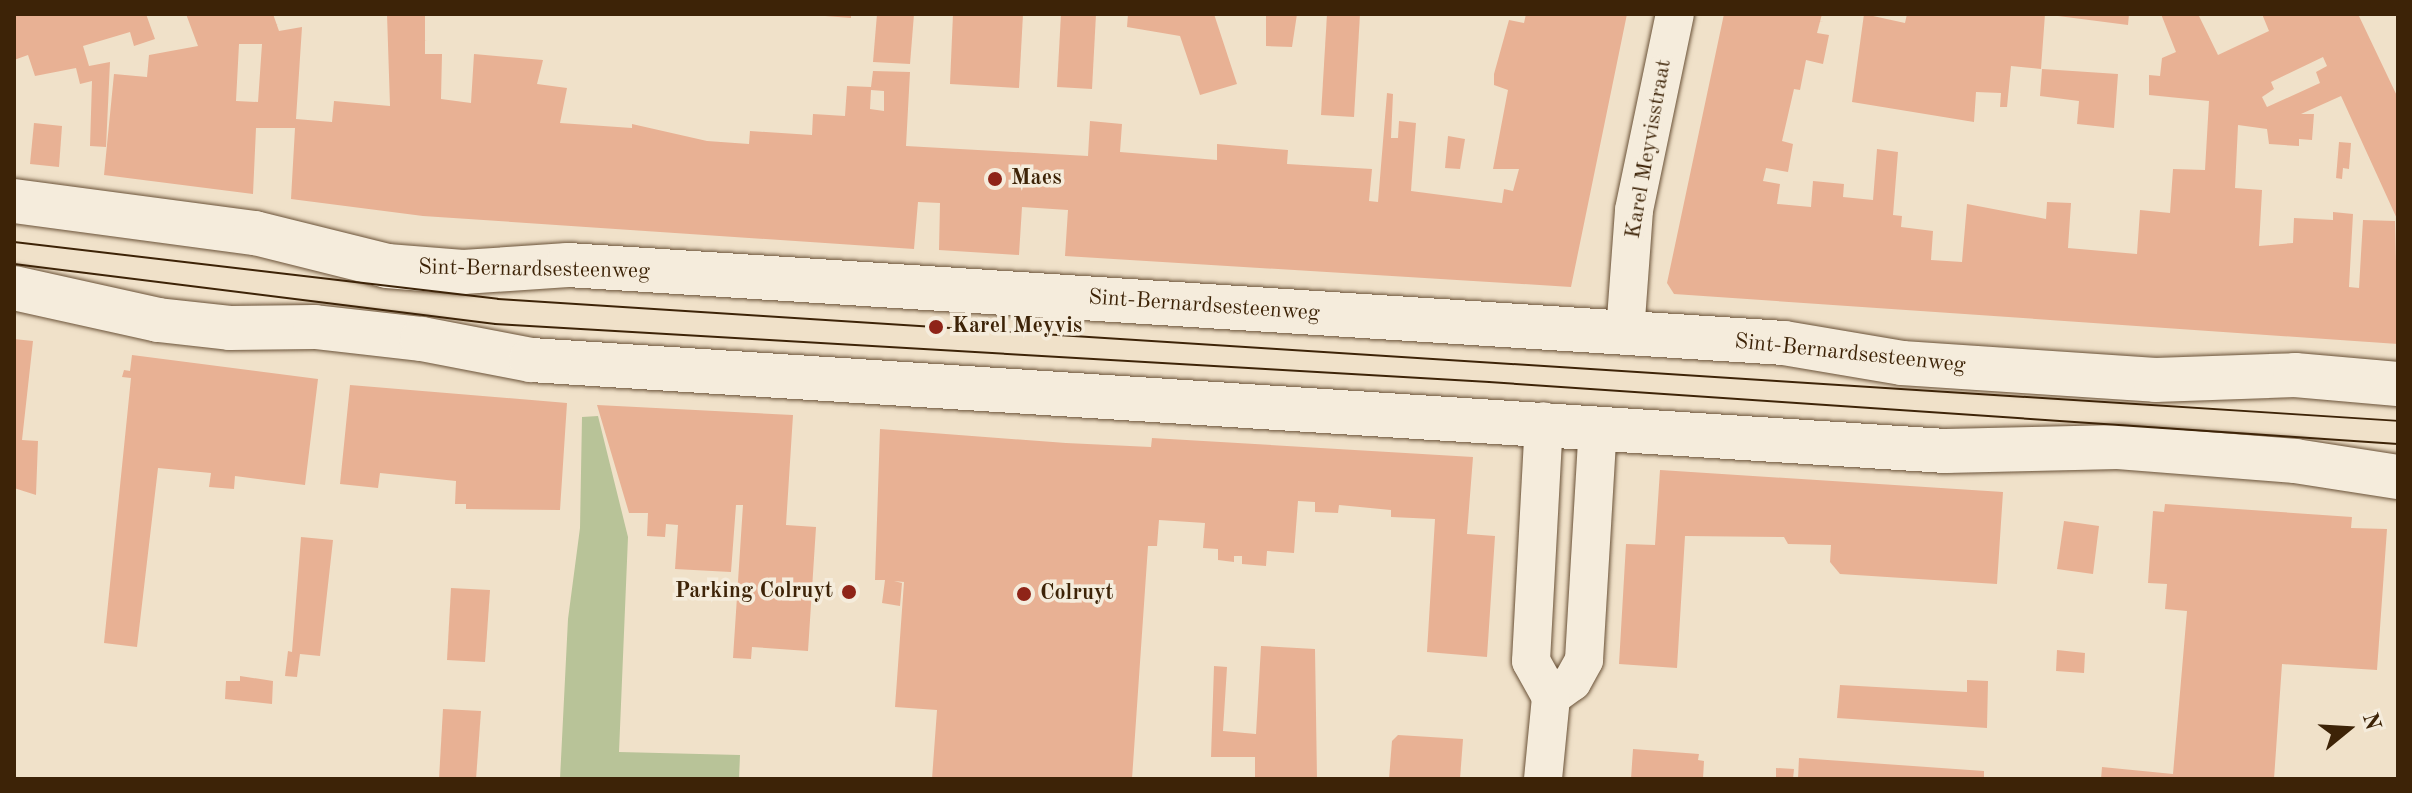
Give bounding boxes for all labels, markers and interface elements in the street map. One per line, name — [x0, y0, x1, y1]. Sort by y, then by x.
street label: Karel Meyvisstraat — [1620, 57, 1678, 241]
place label: Maes — [1011, 166, 1062, 192]
marker: Maes — [986, 170, 1004, 188]
street label: Sint-Bernardsesteenweg — [418, 255, 650, 285]
street label: Sint-Bernardsesteenweg — [1087, 285, 1321, 327]
place label: Karel Meyvis — [952, 314, 1082, 340]
marker: Karel Meyvis — [927, 318, 945, 336]
street label: Sint-Bernardsesteenweg — [1733, 329, 1967, 379]
place label: Parking Colruyt — [675, 579, 833, 605]
place label: Colruyt — [1040, 581, 1114, 607]
marker: Parking Colruyt — [840, 583, 858, 601]
marker: Colruyt — [1015, 585, 1033, 603]
north arrow — [2308, 689, 2388, 769]
text: N — [2358, 710, 2384, 733]

